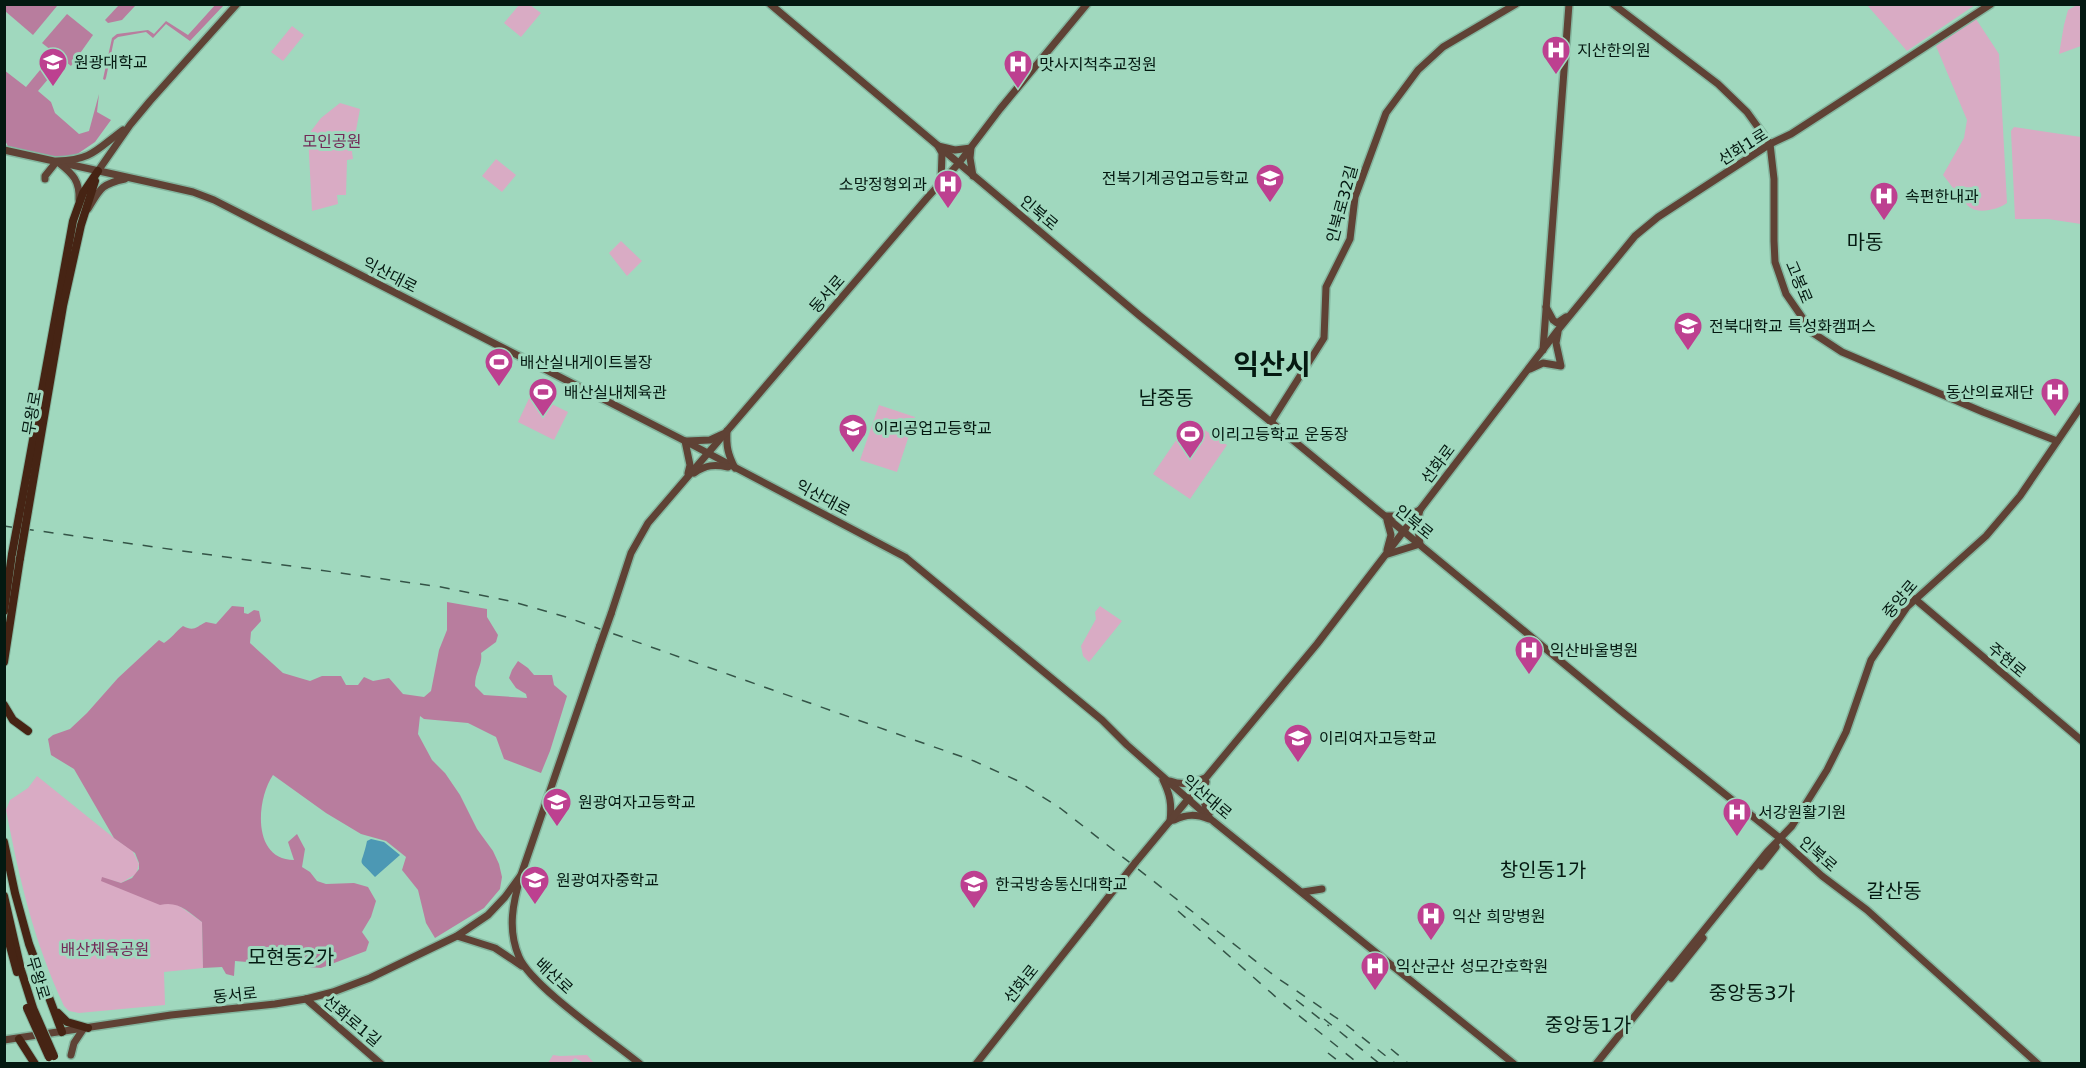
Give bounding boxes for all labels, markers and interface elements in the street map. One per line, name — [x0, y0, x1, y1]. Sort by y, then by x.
hospital icon: 지산한의원 — [1540, 34, 1572, 76]
place label: 지산한의원 — [1577, 41, 1651, 60]
school or university icon: 원광대학교 — [37, 46, 69, 88]
hospital icon: 맛사지척추교정원 — [1002, 48, 1034, 90]
place label: 원광대학교 — [74, 53, 148, 72]
place label: 맛사지척추교정원 — [1039, 55, 1157, 74]
street label: 선화1로 — [1715, 124, 1771, 169]
park label: 모인공원 — [303, 132, 361, 151]
school or university icon: 전북기계공업고등학교 — [1254, 162, 1286, 204]
street label: 인북로32길 — [1323, 163, 1361, 245]
hospital icon: 소망정형외과 — [932, 168, 964, 210]
place label: 전북기계공업고등학교 — [1102, 169, 1249, 188]
place label: 소망정형외과 — [839, 175, 927, 194]
hospital icon: 속편한내과 — [1868, 180, 1900, 222]
place label: 속편한내과 — [1905, 187, 1979, 206]
street label: 인북로 — [1016, 192, 1062, 235]
district label: 마동 — [1847, 230, 1883, 254]
street label: 익산대로 — [359, 253, 421, 297]
street label: 고봉로 — [1782, 258, 1816, 306]
street label: 동서로 — [805, 271, 849, 317]
school or university icon: 전북대학교 특성화캠퍼스 — [1672, 310, 1704, 352]
place label: 전북대학교 특성화캠퍼스 — [1709, 317, 1876, 336]
sports icon: 배산실내게이트볼장 — [483, 346, 515, 388]
district label: 익산시 — [1233, 348, 1311, 381]
place label: 배산실내게이트볼장 — [520, 353, 653, 372]
sports icon: 배산실내체육관 — [527, 376, 559, 418]
hospital icon: 동산의료재단 — [2039, 376, 2071, 418]
place label: 배산실내체육관 — [564, 383, 667, 402]
place label: 동산의료재단 — [1946, 383, 2034, 402]
district label: 남중동 — [1138, 386, 1194, 410]
street label: 무왕로 — [19, 389, 45, 436]
school or university icon: 이리공업고등학교 — [837, 412, 869, 454]
sports icon: 이리고등학교 운동장 — [1174, 418, 1206, 460]
place label: 이리공업고등학교 — [874, 419, 992, 438]
place label: 이리고등학교 운동장 — [1211, 425, 1349, 444]
street label: 선화로 — [1417, 440, 1459, 487]
street label: 익산대로 — [793, 476, 854, 520]
street label: 인북로 — [1391, 501, 1437, 543]
street label: 중앙로 — [1879, 576, 1922, 622]
hospital icon: 익산바울병원 — [1513, 634, 1545, 676]
street label: 주현로 — [1984, 639, 2030, 682]
place label: 익산바울병원 — [1550, 641, 1638, 660]
school or university icon: 이리여자고등학교 — [1282, 722, 1314, 764]
place label: 이리여자고등학교 — [1319, 729, 1437, 748]
street label: 익산대로 — [1178, 771, 1236, 823]
school or university icon: 원광여자고등학교 — [541, 786, 573, 828]
place label: 원광여자고등학교 — [578, 793, 696, 812]
hospital icon: 서강원활기원 — [1721, 796, 1753, 838]
place label: 서강원활기원 — [1758, 803, 1846, 822]
street label: 인북로 — [1795, 832, 1841, 876]
district label: 창인동1가 — [1500, 858, 1586, 882]
school or university icon: 원광여자중학교 — [519, 864, 551, 906]
school or university icon: 한국방송통신대학교 — [958, 868, 990, 910]
place label: 원광여자중학교 — [556, 871, 659, 890]
place label: 한국방송통신대학교 — [995, 875, 1127, 894]
district label: 갈산동 — [1866, 879, 1922, 903]
hospital icon: 익산 희망병원 — [1415, 900, 1447, 942]
place label: 익산 희망병원 — [1452, 907, 1545, 926]
park label: 배산체육공원 — [61, 940, 149, 959]
district label: 모현동2가 — [248, 945, 334, 969]
hospital icon: 익산군산 성모간호학원 — [1359, 950, 1391, 992]
street label: 무왕로 — [22, 954, 54, 1002]
street label: 배산로 — [531, 954, 577, 998]
place label: 익산군산 성모간호학원 — [1396, 957, 1548, 976]
street label: 선화로 — [1000, 961, 1042, 1007]
district label: 중앙동3가 — [1709, 981, 1795, 1005]
street label: 동서로 — [212, 983, 258, 1007]
street label: 선화로1길 — [319, 992, 385, 1050]
district label: 중앙동1가 — [1545, 1013, 1631, 1037]

